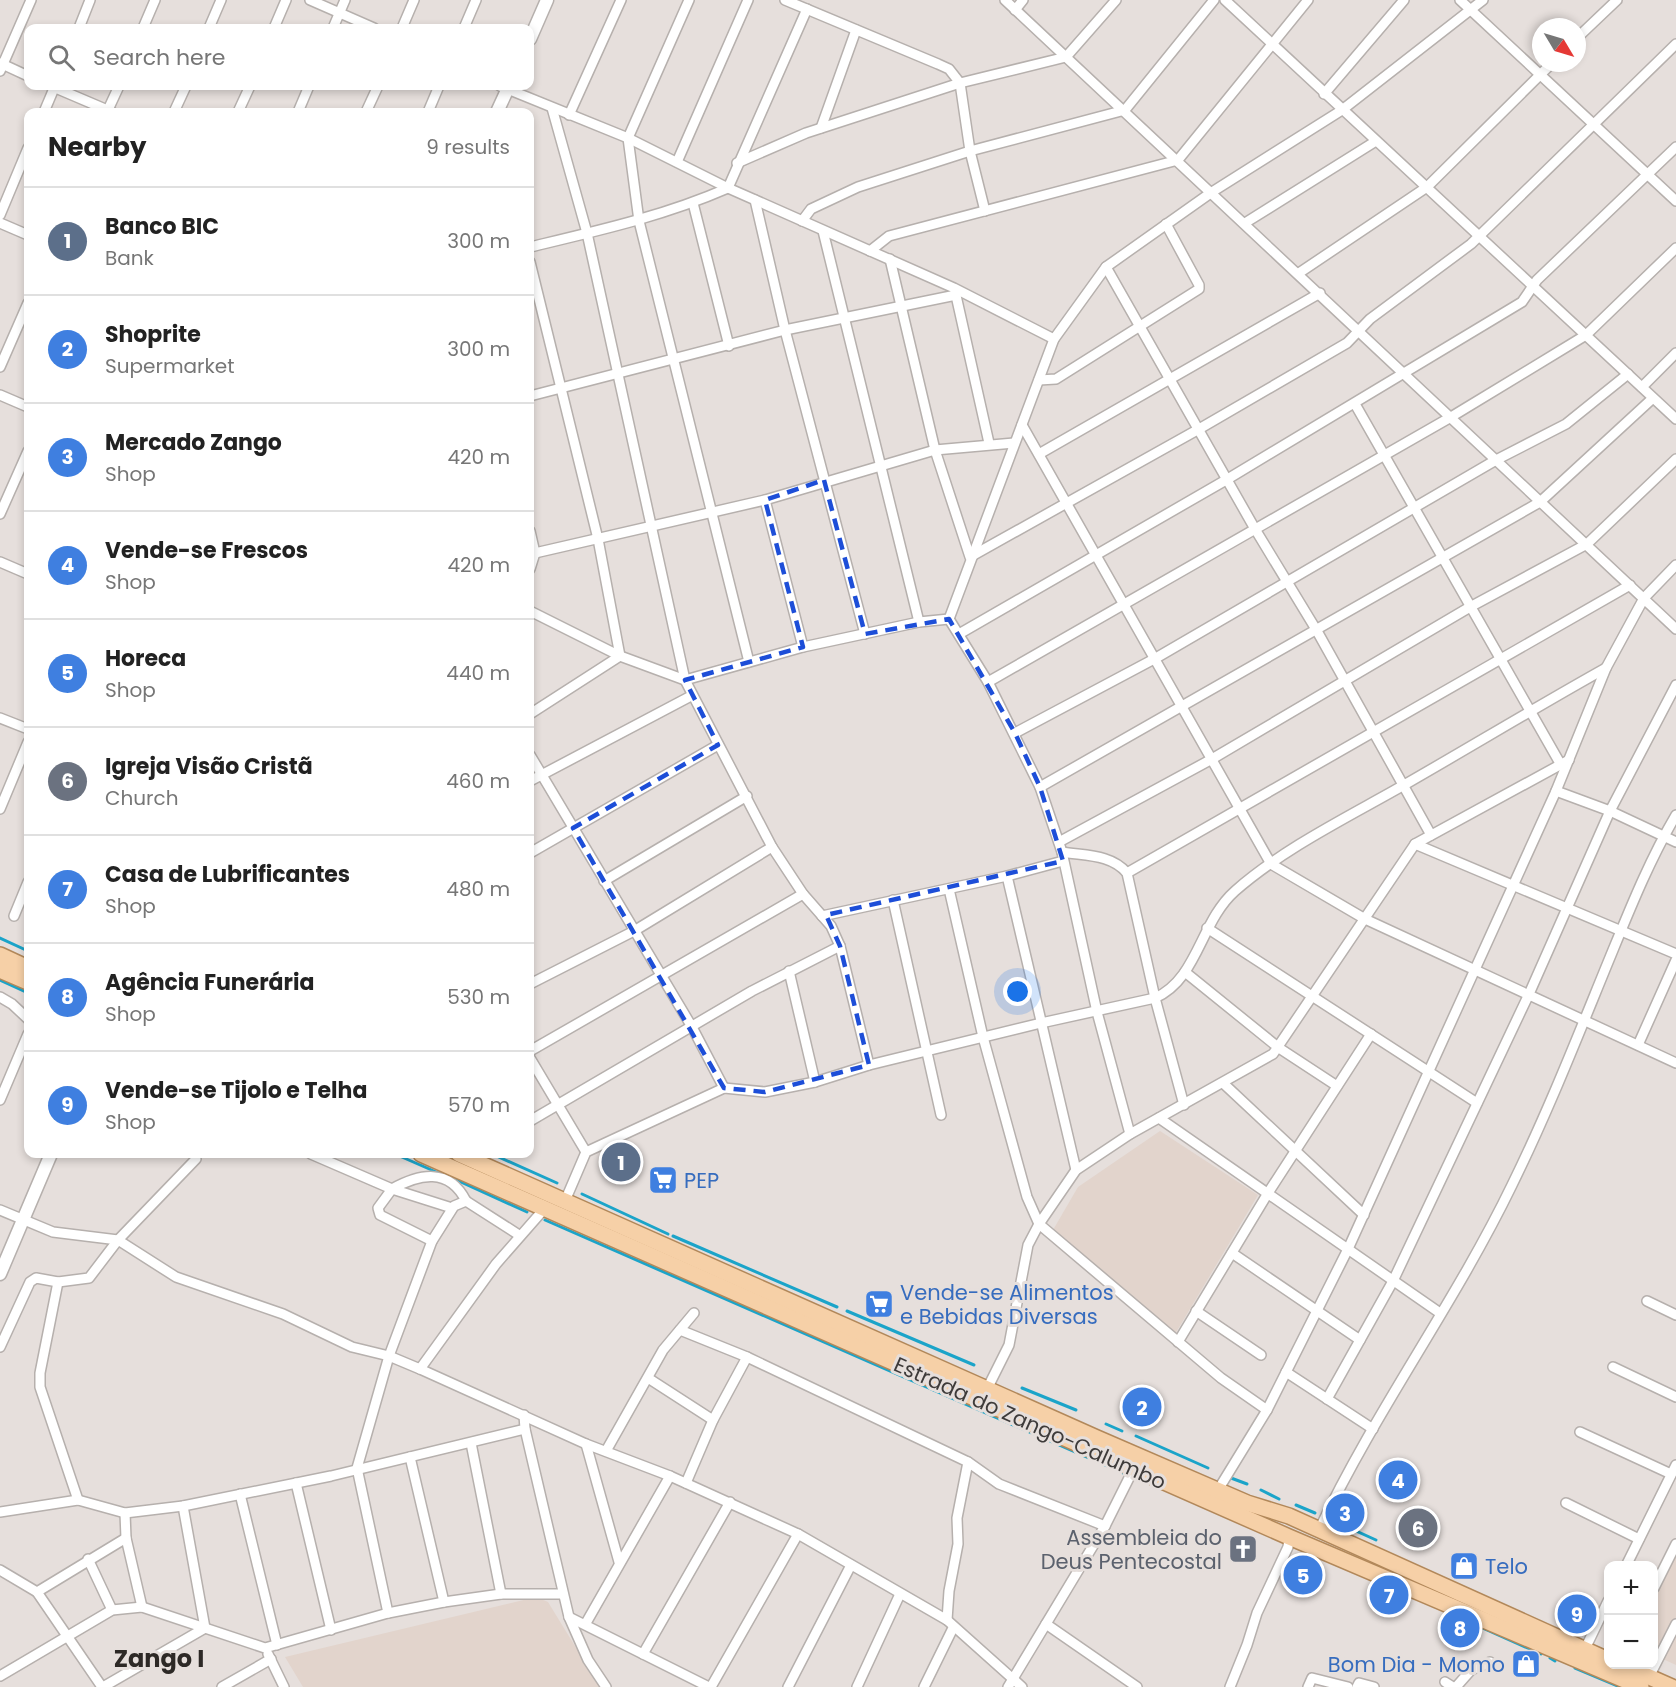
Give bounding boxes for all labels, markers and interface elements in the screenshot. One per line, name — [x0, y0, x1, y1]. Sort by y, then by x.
north arrow — [1532, 18, 1586, 72]
search box — [24, 24, 534, 90]
icon: search — [45, 41, 78, 74]
text: Search here — [93, 42, 226, 73]
text: Nearby — [48, 129, 146, 165]
text: 9 results — [426, 133, 510, 161]
text: Banco BIC — [105, 211, 219, 242]
text: 1 — [64, 227, 71, 255]
text: 300 m — [447, 227, 510, 255]
text: Bank — [105, 244, 154, 272]
text: Shoprite — [105, 319, 201, 350]
text: 2 — [62, 335, 73, 363]
text: 300 m — [447, 335, 510, 363]
text: Supermarket — [105, 352, 234, 380]
text: Mercado Zango — [105, 427, 282, 458]
text: 3 — [61, 443, 74, 471]
text: 420 m — [447, 443, 510, 471]
text: Shop — [105, 460, 156, 488]
text: Vende-se Frescos — [105, 535, 308, 566]
text: 4 — [61, 551, 74, 579]
text: 420 m — [447, 551, 510, 579]
text: Shop — [105, 568, 156, 596]
text: Horeca — [105, 643, 186, 674]
text: 5 — [61, 659, 74, 687]
text: 440 m — [446, 659, 510, 687]
text: Shop — [105, 676, 156, 704]
text: Igreja Visão Cristã — [105, 751, 313, 782]
text: 6 — [61, 767, 74, 795]
text: 460 m — [446, 767, 510, 795]
text: Church — [105, 784, 178, 812]
text: Casa de Lubrificantes — [105, 859, 350, 890]
text: 7 — [62, 875, 73, 903]
text: 480 m — [446, 875, 510, 903]
text: Shop — [105, 892, 156, 920]
text: Agência Funerária — [105, 967, 314, 998]
your location — [1003, 977, 1032, 1006]
text: 8 — [61, 983, 74, 1011]
text: 530 m — [447, 983, 510, 1011]
text: Shop — [105, 1000, 156, 1028]
text: Vende-se Tijolo e Telha — [105, 1075, 367, 1106]
text: 9 — [61, 1091, 74, 1119]
text: 570 m — [448, 1091, 510, 1119]
text: Shop — [105, 1108, 156, 1136]
pin: 1 — [602, 1140, 640, 1184]
supermarket icon: PEP — [647, 1164, 679, 1196]
place label: PEP — [684, 1166, 719, 1195]
place label: Vende-se Alimentos e Bebidas Diversas — [900, 1278, 1114, 1331]
supermarket icon: Vende-se Alimentos e Bebidas Diversas — [863, 1288, 895, 1320]
street label: Estrada do Zango-Calumbo — [889, 1350, 1171, 1496]
pin: 2 — [1122, 1384, 1162, 1430]
pin: 4 — [1378, 1458, 1418, 1502]
pin: 3 — [1326, 1490, 1364, 1536]
pin: 6 — [1398, 1506, 1438, 1550]
place label: Assembleia do Deus Pentecostal — [1041, 1523, 1222, 1576]
church icon: Assembleia do Deus Pentecostal — [1227, 1533, 1259, 1565]
shop icon: Telo — [1448, 1550, 1480, 1582]
pin: 5 — [1284, 1552, 1322, 1598]
place label: Telo — [1485, 1552, 1528, 1581]
map controls — [1604, 1561, 1658, 1669]
button: + — [1604, 1561, 1658, 1615]
pin: 7 — [1370, 1572, 1408, 1618]
pin: 9 — [1558, 1592, 1596, 1636]
pin: 8 — [1440, 1606, 1480, 1650]
button: − — [1604, 1615, 1658, 1669]
district label: Zango I — [114, 1642, 204, 1675]
shop icon: Bom Dia - Momo — [1510, 1648, 1542, 1680]
place label: Bom Dia - Momo — [1328, 1650, 1505, 1679]

